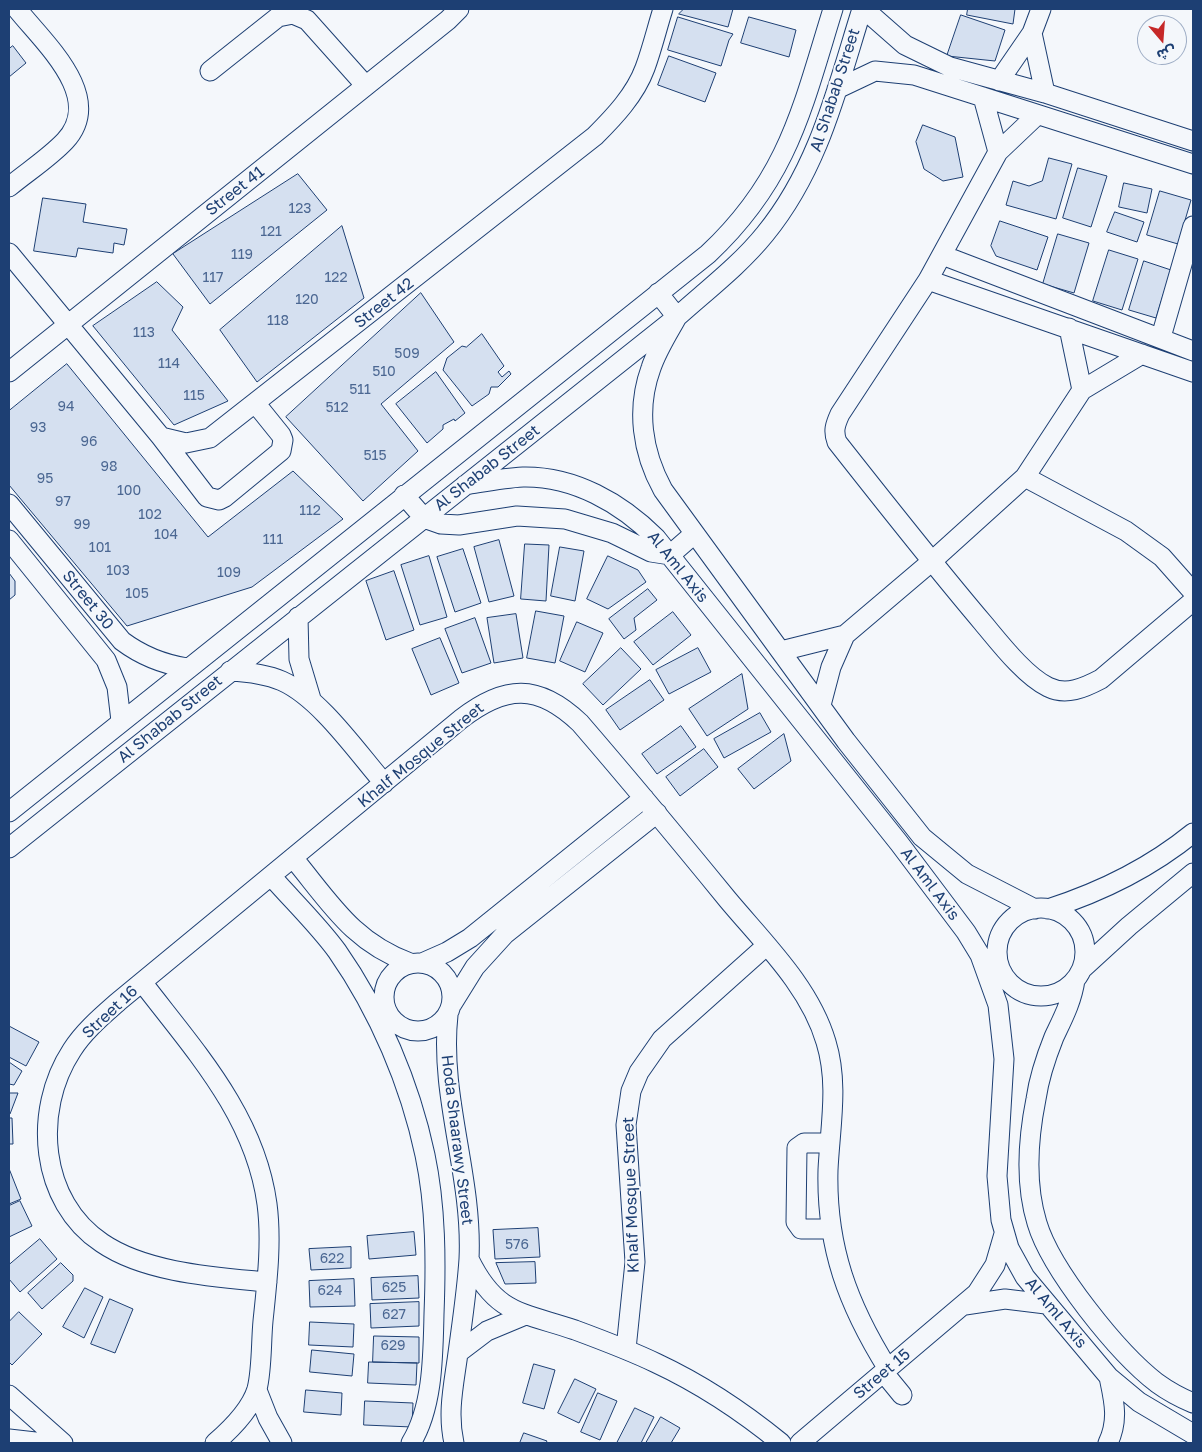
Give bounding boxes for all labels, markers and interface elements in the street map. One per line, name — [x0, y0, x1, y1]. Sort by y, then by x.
north arrow — [1137, 15, 1187, 65]
street label: Al Shabab Street — [806, 26, 864, 154]
text: ش — [1155, 43, 1178, 65]
street label: Street 41 — [202, 162, 268, 220]
house number: 123 — [288, 201, 312, 217]
house number: 121 — [260, 224, 282, 240]
house number: 119 — [231, 247, 253, 263]
house number: 117 — [203, 270, 223, 286]
house number: 122 — [324, 270, 348, 286]
street label: Street 42 — [350, 274, 418, 332]
house number: 120 — [295, 292, 319, 308]
house number: 118 — [267, 313, 289, 329]
house number: 113 — [133, 325, 155, 341]
house number: 509 — [394, 346, 420, 362]
house number: 114 — [158, 356, 180, 372]
house number: 510 — [372, 364, 396, 380]
house number: 511 — [349, 382, 371, 398]
house number: 115 — [183, 388, 205, 404]
house number: 94 — [57, 399, 75, 415]
house number: 512 — [325, 400, 349, 416]
house number: 93 — [30, 420, 46, 436]
street label: Al Shabab Street — [430, 421, 544, 515]
house number: 96 — [81, 434, 97, 450]
house number: 515 — [363, 448, 387, 464]
house number: 98 — [100, 459, 118, 475]
house number: 95 — [37, 471, 53, 487]
house number: 100 — [117, 483, 141, 499]
house number: 97 — [55, 494, 71, 510]
house number: 112 — [299, 503, 321, 519]
house number: 102 — [138, 507, 162, 523]
house number: 99 — [74, 517, 90, 533]
house number: 104 — [154, 527, 178, 543]
street label: Al Aml Axis — [643, 527, 713, 607]
house number: 111 — [263, 532, 283, 548]
house number: 101 — [89, 540, 111, 556]
house number: 103 — [106, 563, 130, 579]
house number: 109 — [217, 565, 241, 581]
street label: Street 30 — [58, 567, 118, 633]
house number: 105 — [125, 586, 149, 602]
street label: Al Shabab Street — [114, 671, 226, 767]
street label: Khalf Mosque Street — [354, 698, 488, 812]
street label: Al Aml Axis — [896, 844, 964, 924]
street label: Street 16 — [78, 982, 142, 1042]
street label: Hoda Shaarawy Street — [437, 1054, 477, 1226]
street label: Khalf Mosque Street — [619, 1116, 643, 1274]
house number: 576 — [505, 1237, 529, 1253]
house number: 622 — [320, 1251, 344, 1267]
street label: Al Aml Axis — [1021, 1274, 1091, 1352]
house number: 625 — [382, 1280, 406, 1296]
house number: 624 — [317, 1283, 343, 1299]
house number: 627 — [382, 1307, 406, 1323]
house number: 629 — [380, 1338, 406, 1354]
street label: Street 15 — [850, 1345, 914, 1403]

